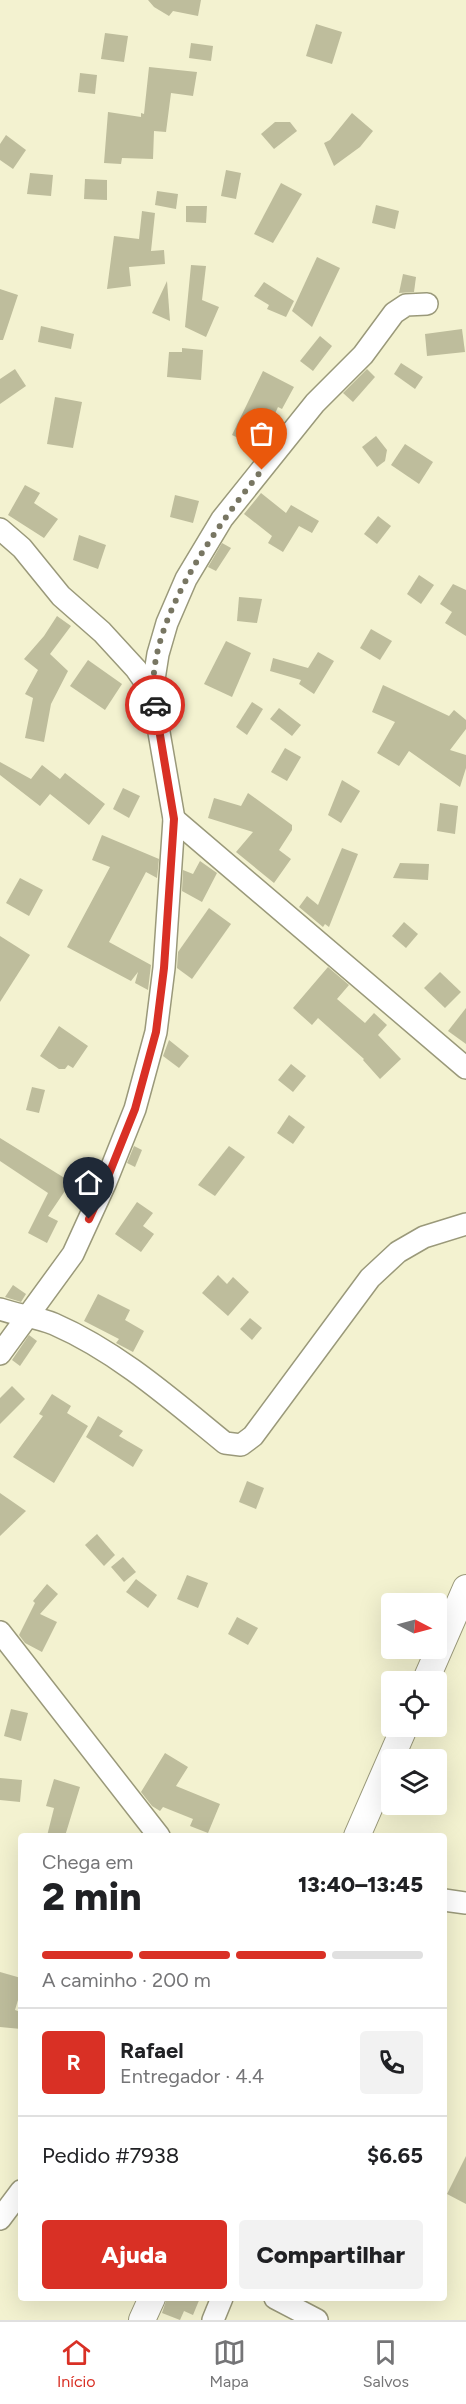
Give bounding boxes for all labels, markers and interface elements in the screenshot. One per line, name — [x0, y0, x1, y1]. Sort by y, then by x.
pin — [236, 408, 287, 470]
icon: bag — [245, 417, 278, 450]
courier — [125, 675, 185, 735]
icon: car — [139, 689, 172, 722]
pin — [63, 1157, 114, 1219]
icon: home — [72, 1166, 105, 1199]
north arrow — [381, 1593, 447, 1659]
map controls — [381, 1593, 447, 1815]
button: locate — [381, 1671, 447, 1737]
button: layers — [381, 1749, 447, 1815]
text: Chega em — [42, 1850, 133, 1874]
text: 13:40–13:45 — [298, 1871, 423, 1898]
text: 2 min — [42, 1873, 142, 1920]
text: A caminho · 200 m — [42, 1968, 211, 1992]
button: phone — [360, 2031, 423, 2094]
text: Rafael — [120, 2037, 184, 2064]
text: R — [66, 2049, 81, 2076]
text: Entregador · 4.4 — [120, 2064, 264, 2088]
text: Pedido #7938 — [42, 2142, 179, 2169]
text: $6.65 — [367, 2142, 423, 2169]
button: Ajuda — [42, 2220, 227, 2289]
button: Compartilhar — [239, 2220, 423, 2289]
tab: Início — [57, 2336, 96, 2391]
tab: Mapa — [209, 2336, 249, 2391]
tab: Salvos — [363, 2336, 409, 2391]

